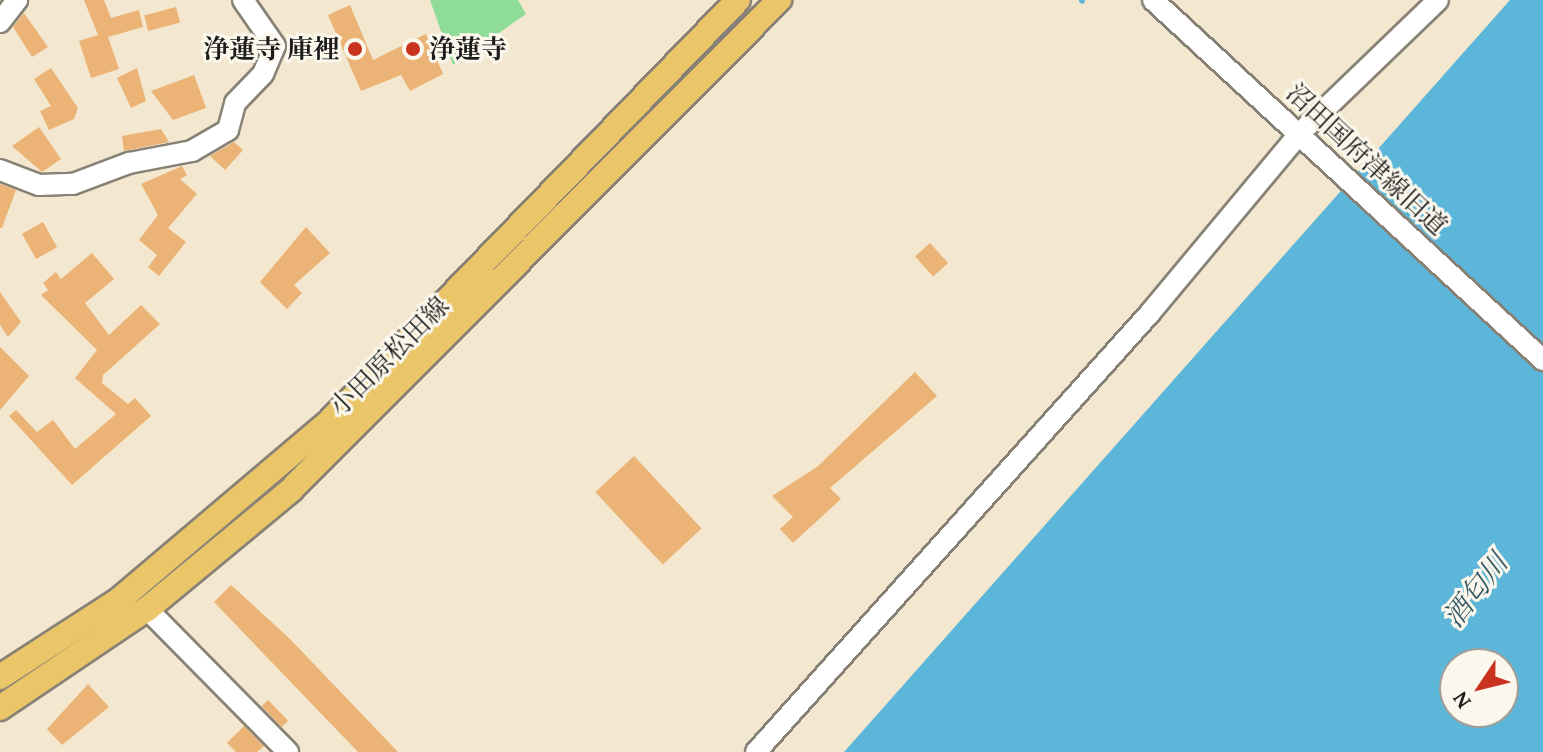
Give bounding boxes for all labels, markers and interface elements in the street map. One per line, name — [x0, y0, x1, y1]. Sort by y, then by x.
place label: 浄蓮寺 庫裡 — [203, 33, 339, 65]
place label: 浄蓮寺 — [429, 33, 507, 65]
marker: 浄蓮寺 庫裡 — [346, 40, 364, 58]
marker: 浄蓮寺 — [404, 40, 422, 58]
street label: 沼田国府津線旧道 — [1280, 77, 1454, 241]
street label: 小田原松田線 — [323, 290, 455, 422]
water label: 酒匂川 — [1436, 547, 1514, 633]
north arrow — [1439, 648, 1519, 728]
text: N — [1444, 685, 1478, 716]

